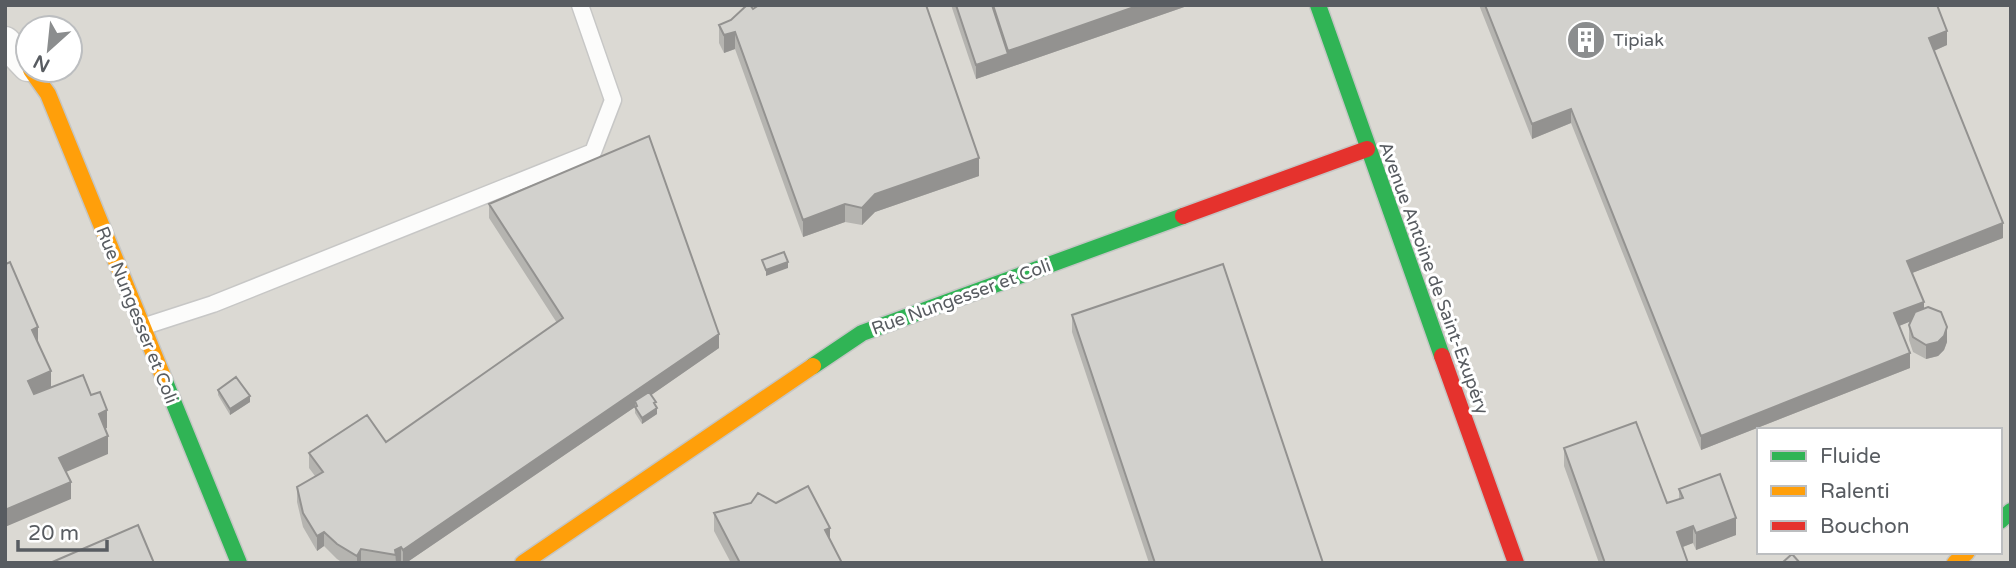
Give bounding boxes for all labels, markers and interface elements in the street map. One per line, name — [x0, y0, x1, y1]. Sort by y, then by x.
north arrow — [14, 14, 84, 84]
building icon: Tipiak — [1565, 19, 1607, 61]
place label: Tipiak — [1613, 29, 1664, 51]
text: N — [30, 50, 54, 77]
street label: Avenue Antoine de Saint-Exupéry — [1374, 139, 1494, 418]
street label: Rue Nungesser et Coli — [91, 223, 183, 407]
street label: Rue Nungesser et Coli — [868, 254, 1054, 340]
legend — [1757, 428, 2002, 554]
text: Fluide — [1820, 444, 1881, 469]
text: Ralenti — [1820, 479, 1890, 504]
scale bar — [18, 508, 107, 552]
text: Bouchon — [1820, 514, 1910, 539]
text: 20 m — [28, 521, 79, 546]

